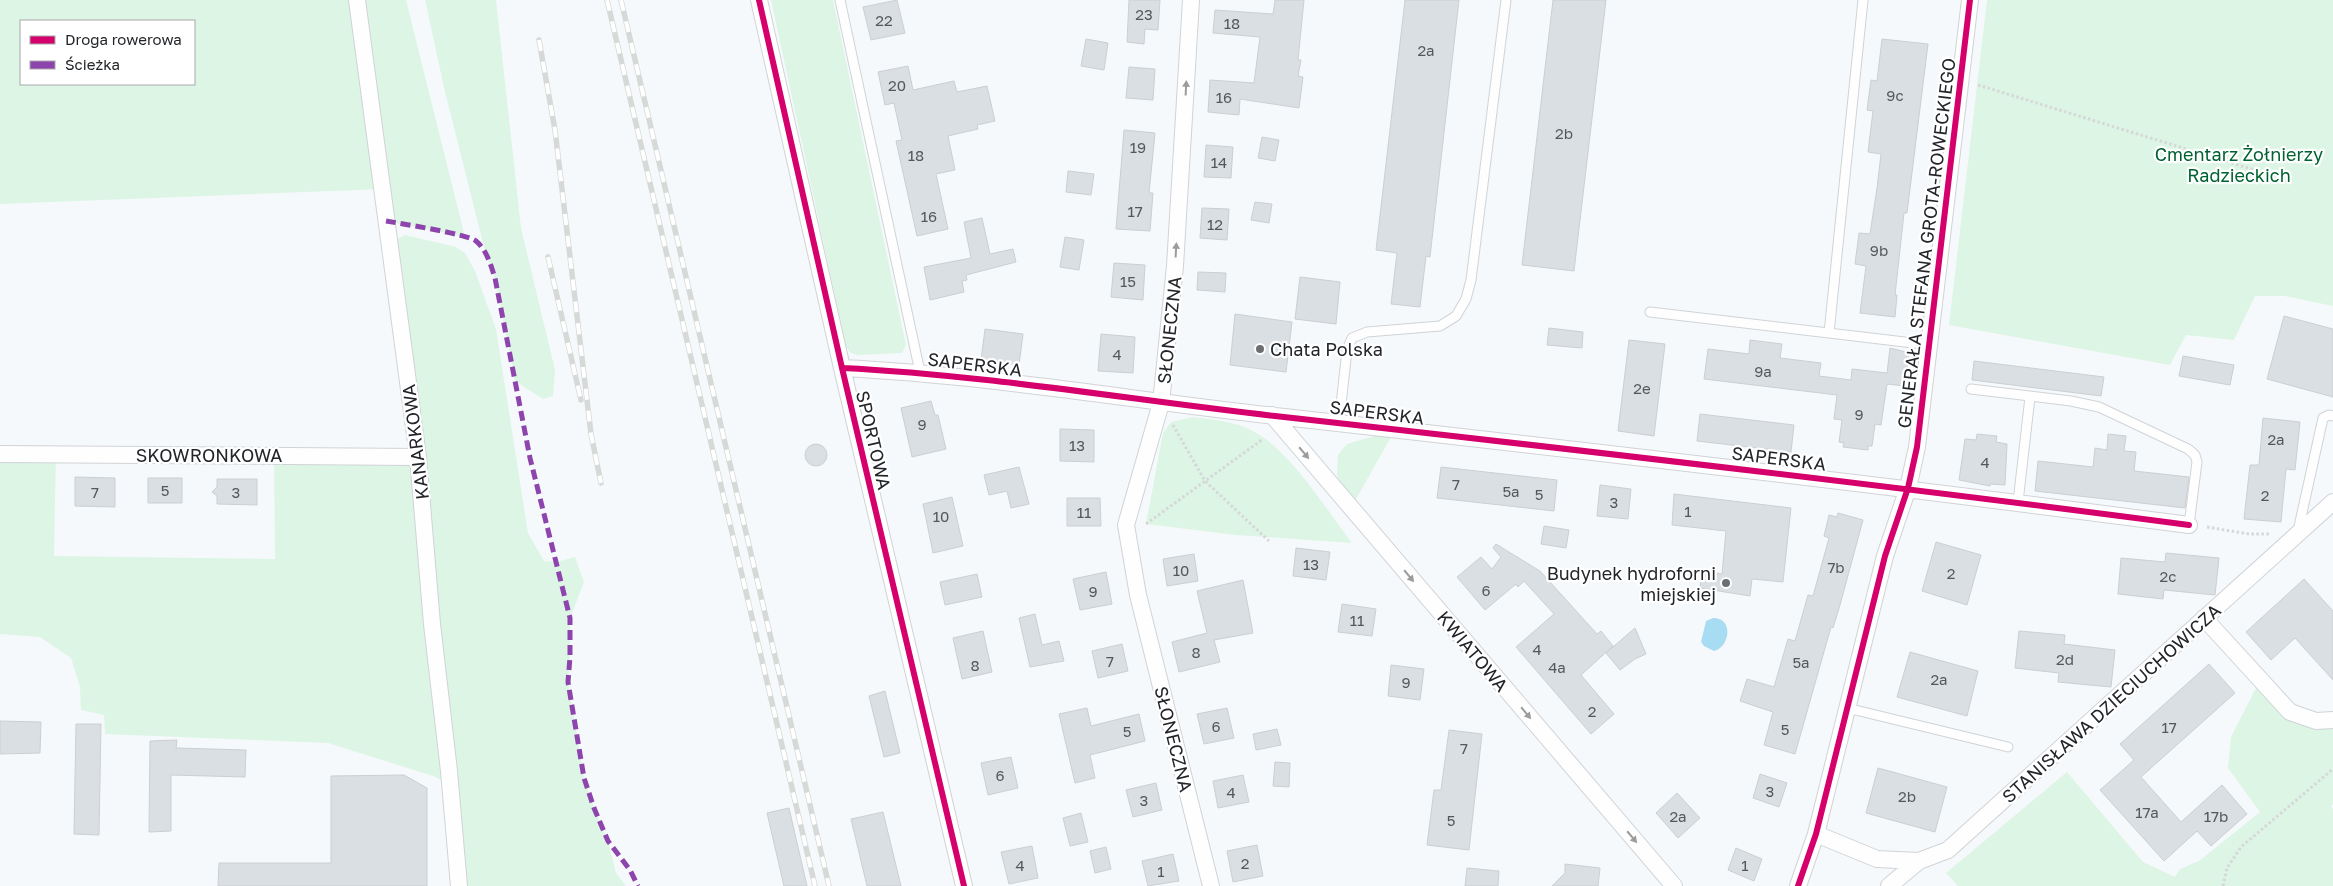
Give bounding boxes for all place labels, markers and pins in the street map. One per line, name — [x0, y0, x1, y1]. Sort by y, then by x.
place label: Chata Polska — [1270, 338, 1383, 360]
marker: Chata Polska — [1254, 343, 1266, 355]
place label: Budynek hydroforni miejskiej — [1547, 562, 1716, 605]
marker: Budynek hydroforni miejskiej — [1720, 577, 1732, 589]

